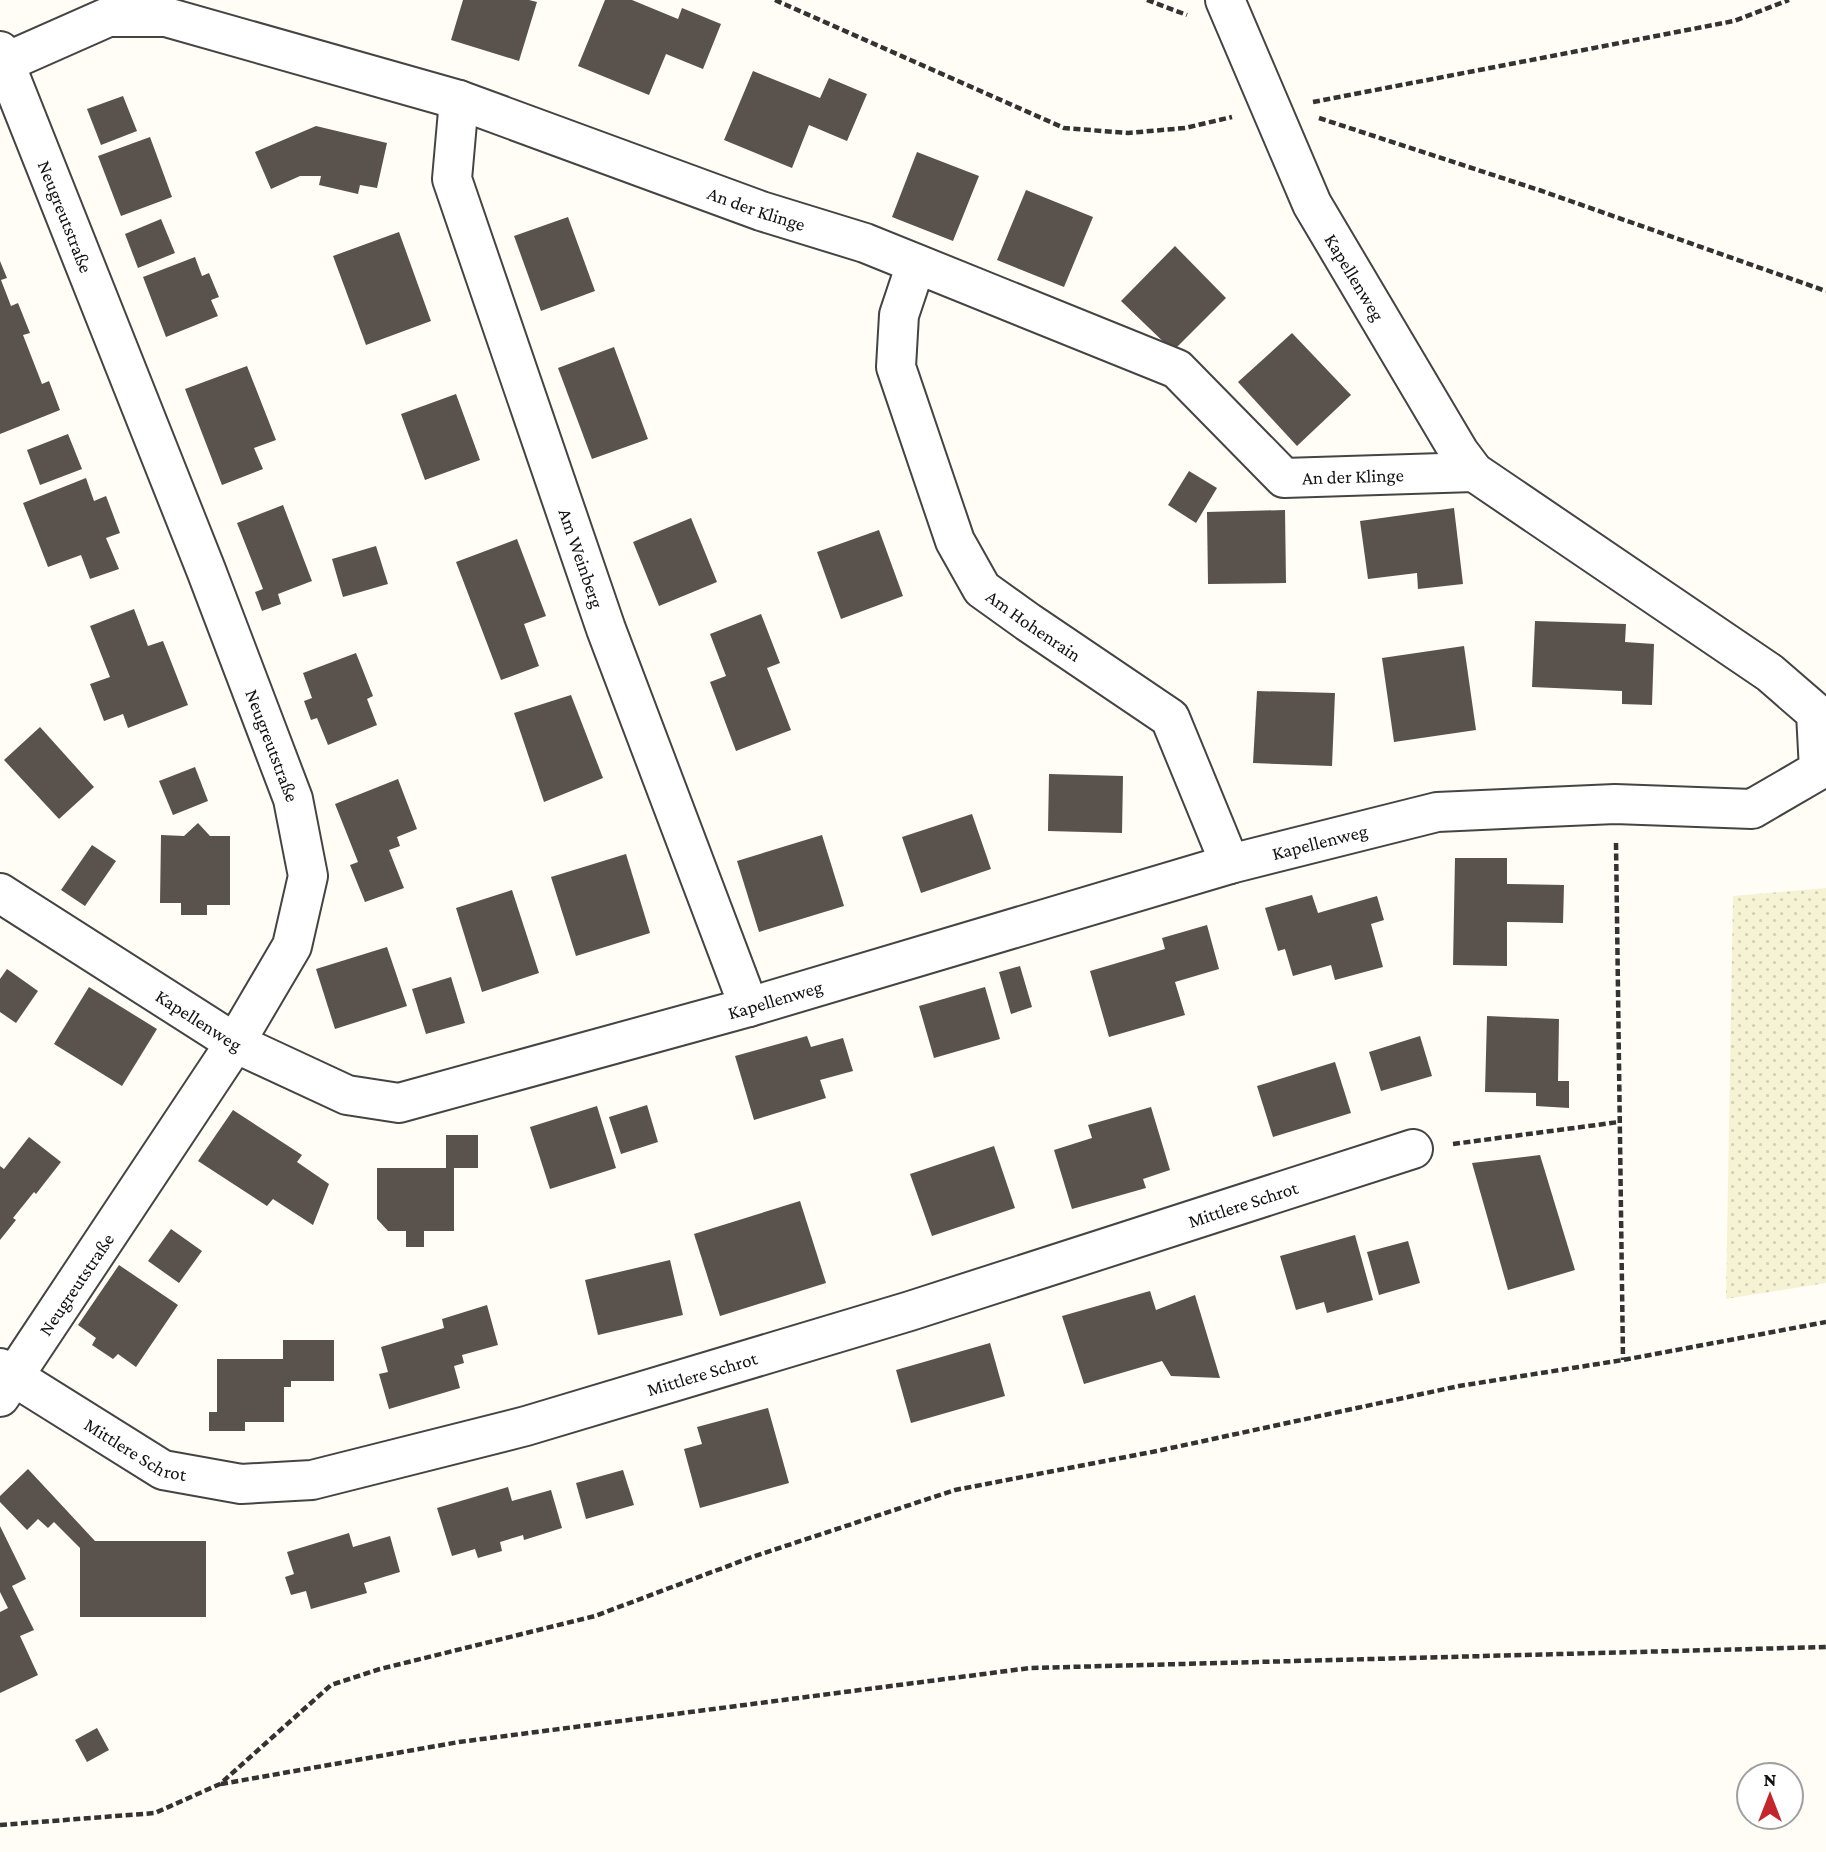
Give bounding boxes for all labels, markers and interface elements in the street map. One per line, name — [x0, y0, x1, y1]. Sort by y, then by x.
street label: Neugreutstraße — [34, 158, 97, 276]
street label: An der Klinge — [705, 182, 808, 235]
street label: Kapellenweg — [1320, 230, 1389, 325]
street label: An der Klinge — [1302, 464, 1404, 488]
street label: Am Weinberg — [555, 506, 608, 611]
street label: Am Hohenrain — [982, 586, 1085, 666]
street label: Neugreutstraße — [241, 686, 303, 805]
street label: Kapellenweg — [1270, 820, 1370, 864]
street label: Kapellenweg — [725, 976, 825, 1023]
street label: Kapellenweg — [152, 985, 245, 1056]
street label: Mittlere Schrot — [1186, 1177, 1301, 1232]
street label: Neugreutstraße — [35, 1229, 118, 1339]
street label: Mittlere Schrot — [644, 1347, 760, 1400]
street label: Mittlere Schrot — [81, 1414, 189, 1485]
north arrow — [1735, 1761, 1805, 1831]
text: N — [1764, 1769, 1777, 1790]

